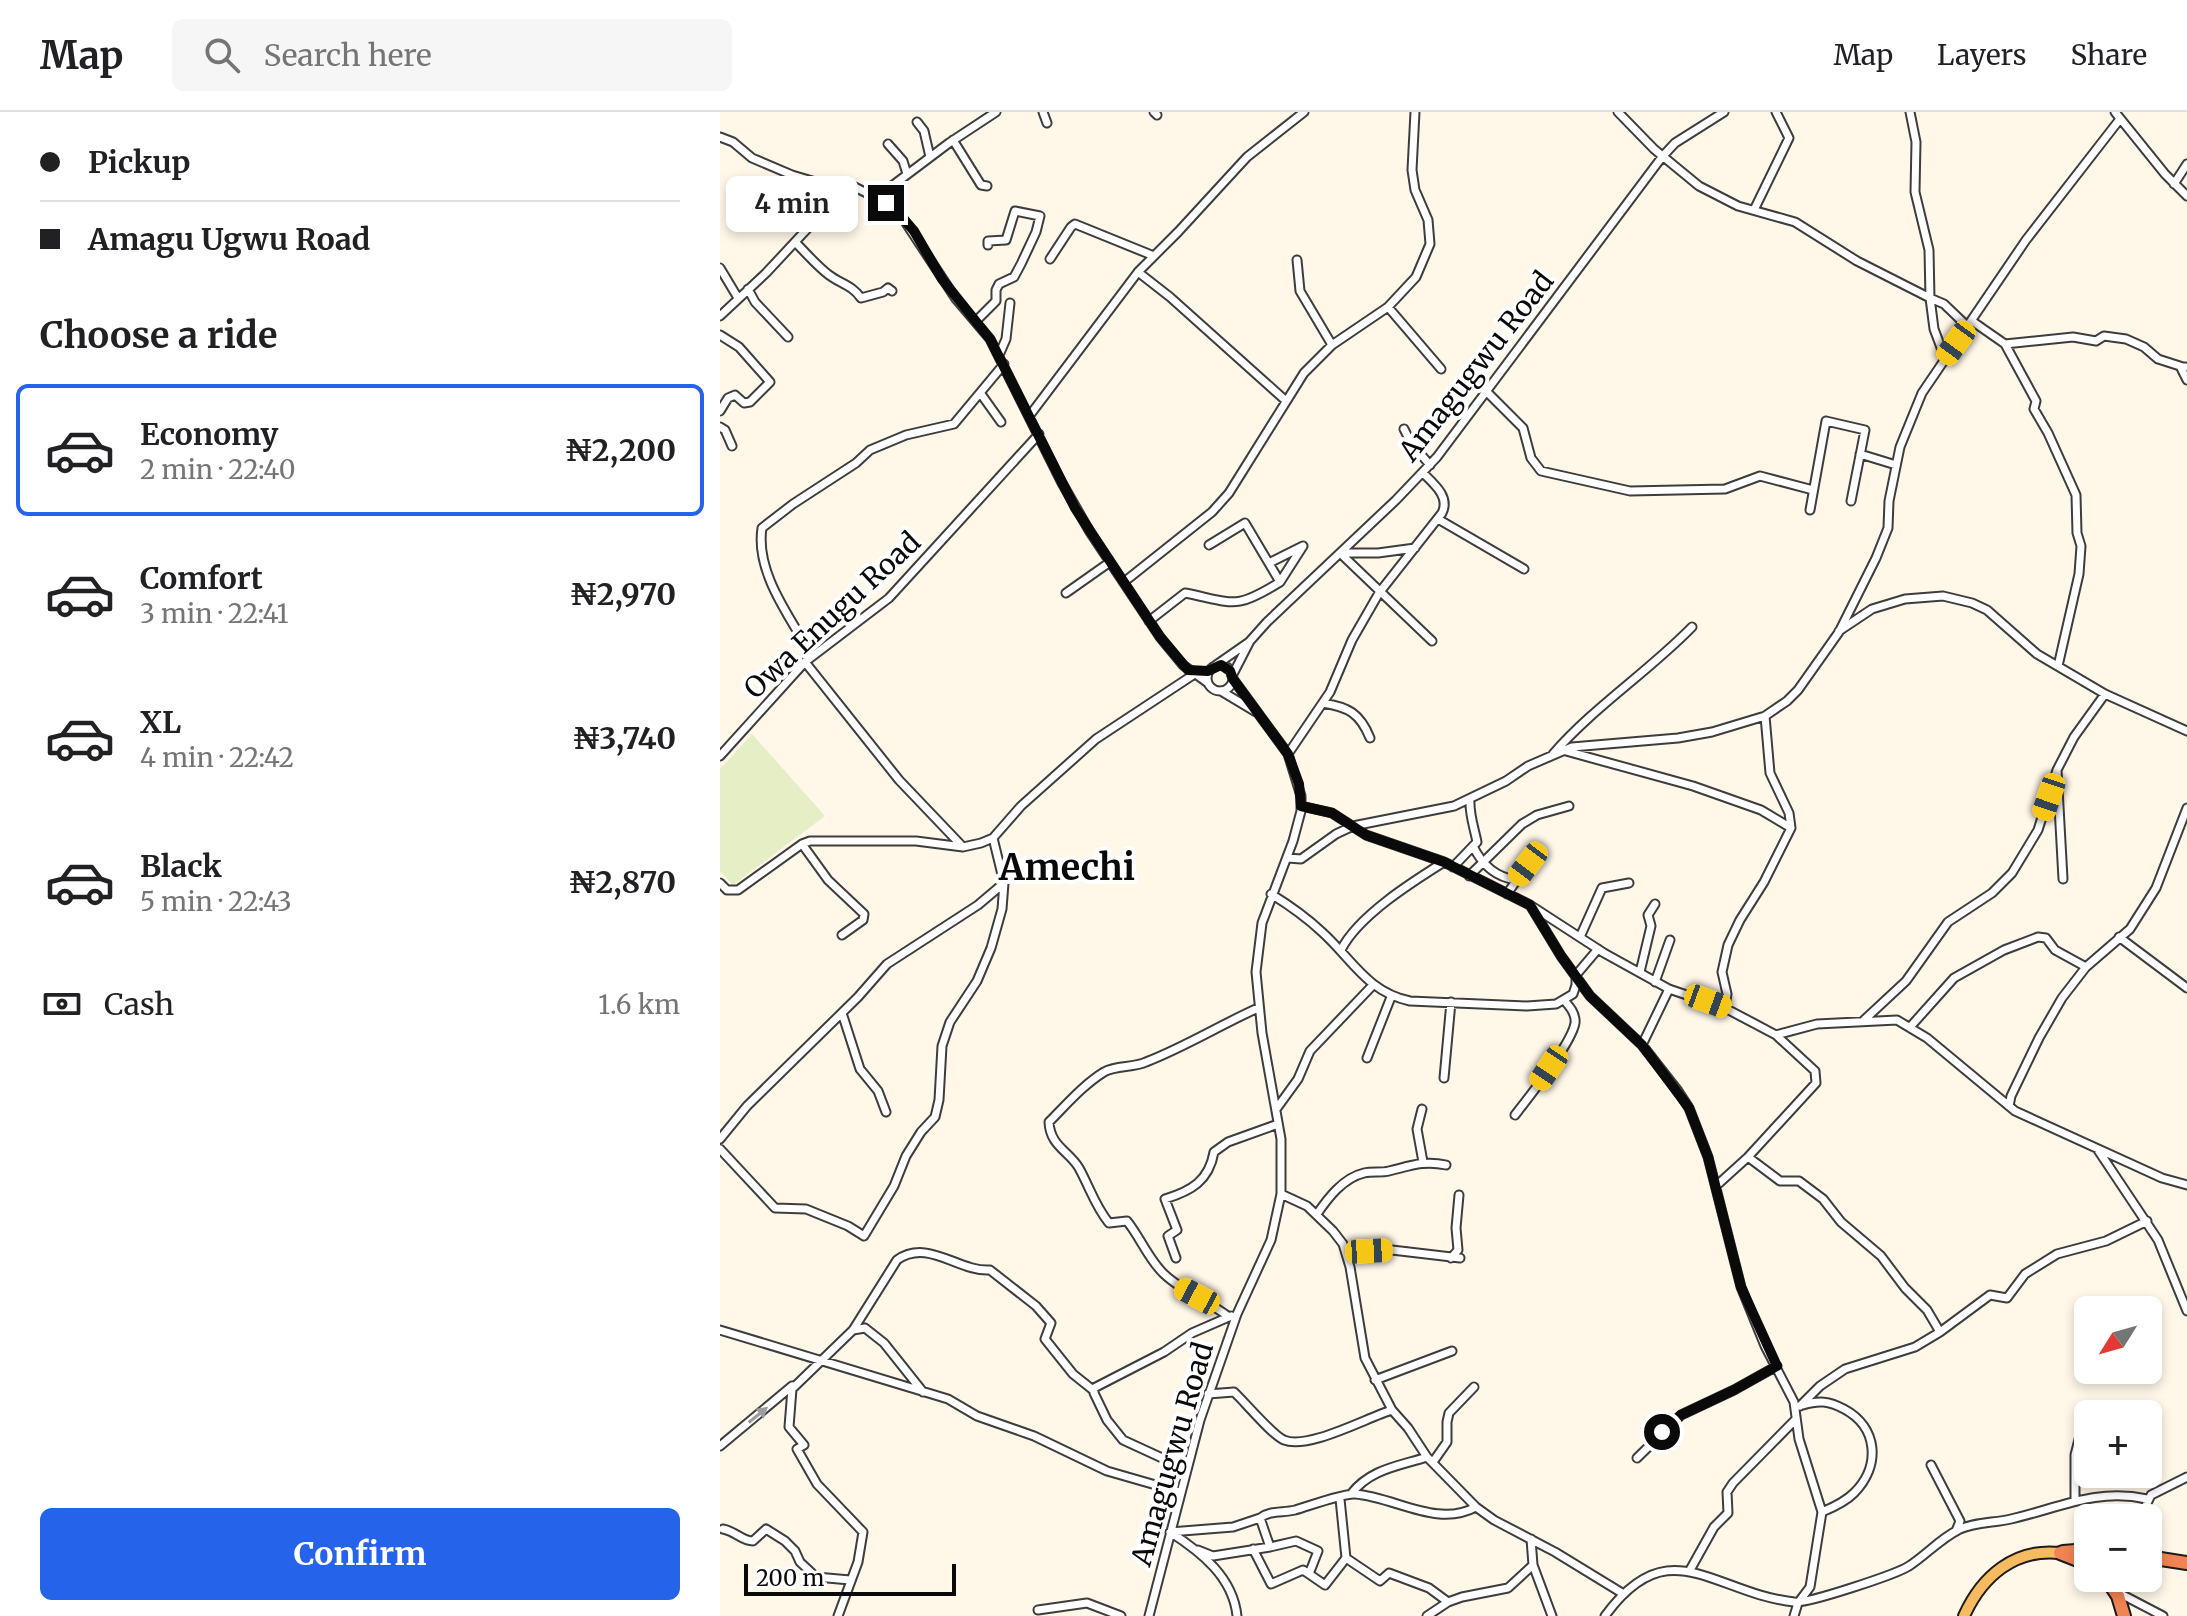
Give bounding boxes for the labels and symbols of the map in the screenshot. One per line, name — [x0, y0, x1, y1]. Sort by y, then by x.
callout: 4 min — [726, 175, 858, 231]
route end — [868, 185, 904, 221]
street label: Amagugwu Road — [1390, 264, 1561, 469]
car — [1932, 317, 1980, 369]
street label: Owa Enugu Road — [736, 524, 928, 706]
car — [2030, 770, 2068, 824]
car — [1504, 838, 1552, 890]
district label: Amechi — [998, 845, 1135, 890]
car — [1681, 982, 1735, 1020]
car — [1526, 1041, 1572, 1095]
car — [1344, 1238, 1394, 1264]
car — [1170, 1274, 1224, 1318]
north arrow — [2074, 1296, 2162, 1384]
street label: Amagugwu Road — [1123, 1338, 1221, 1571]
one-way arrow — [748, 1407, 768, 1424]
route start — [1644, 1414, 1680, 1450]
scale bar — [744, 1560, 956, 1596]

